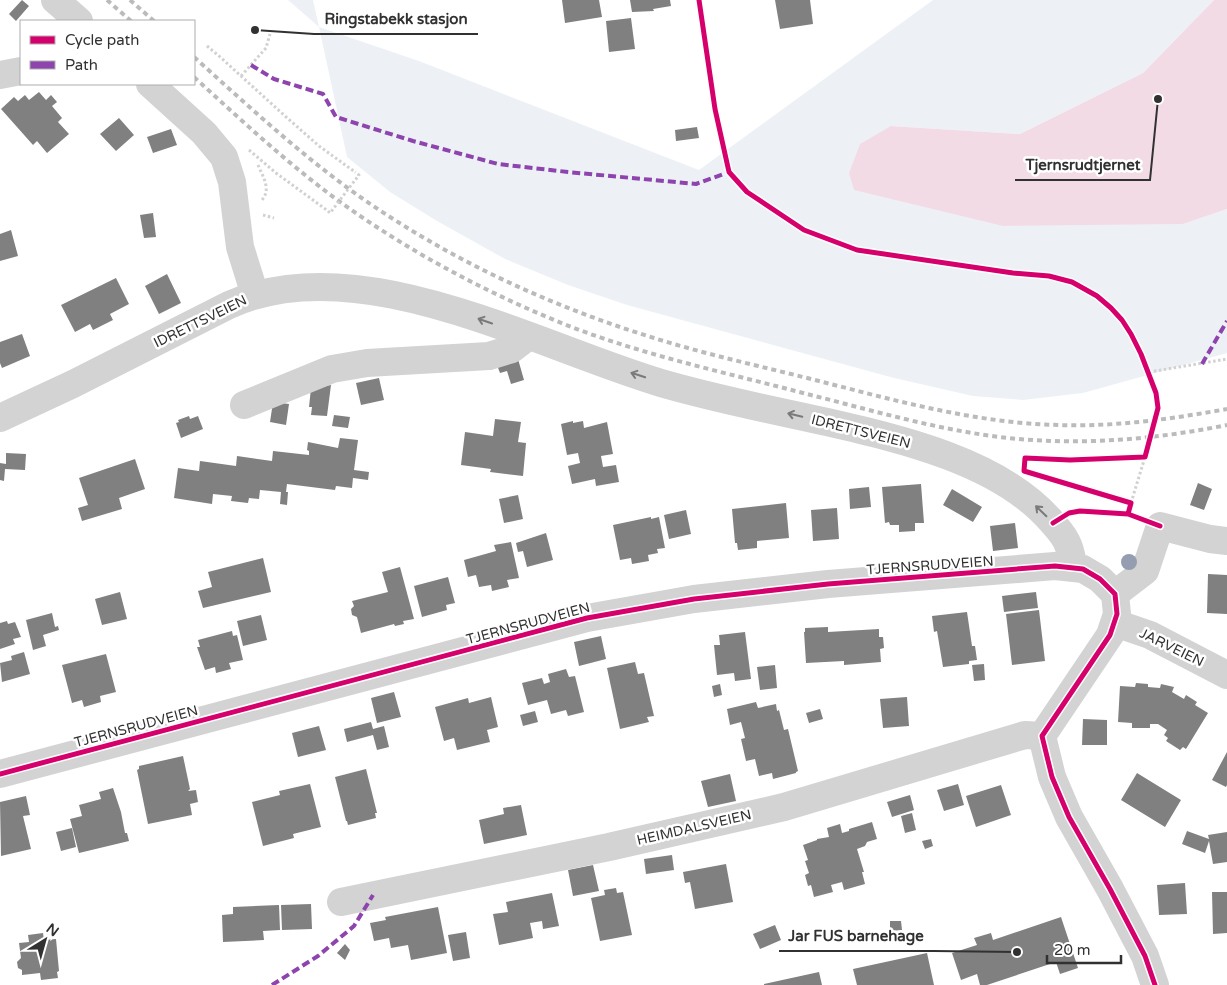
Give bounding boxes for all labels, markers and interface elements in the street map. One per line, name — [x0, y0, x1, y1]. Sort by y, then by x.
callout: Ringstabekk stasjon — [314, 4, 478, 34]
text: Ringstabekk stasjon — [324, 10, 468, 29]
legend — [20, 20, 195, 85]
text: Cycle path — [65, 31, 139, 49]
text: Path — [65, 56, 98, 74]
callout: Tjernsrudtjernet — [1015, 150, 1150, 180]
text: Tjernsrudtjernet — [1025, 156, 1141, 175]
street label: IDRETTSVEIEN — [151, 291, 250, 351]
one-way arrow — [478, 316, 493, 325]
one-way arrow — [630, 370, 646, 380]
one-way arrow — [788, 410, 804, 419]
street label: IDRETTSVEIEN — [809, 411, 912, 452]
one-way arrow — [1035, 505, 1048, 517]
street label: TJERNSRUDVEIEN — [866, 553, 994, 578]
street label: TJERNSRUDVEIEN — [464, 599, 592, 648]
street label: JARVEIEN — [1137, 625, 1207, 670]
street label: TJERNSRUDVEIEN — [72, 702, 200, 751]
street label: HEIMDALSVEIEN — [635, 806, 753, 849]
north arrow — [20, 915, 70, 965]
text: N — [43, 920, 62, 940]
callout: Jar FUS barnehage — [779, 921, 934, 951]
text: Jar FUS barnehage — [787, 927, 924, 946]
scale bar — [1047, 932, 1121, 964]
text: 20 m — [1054, 941, 1091, 959]

